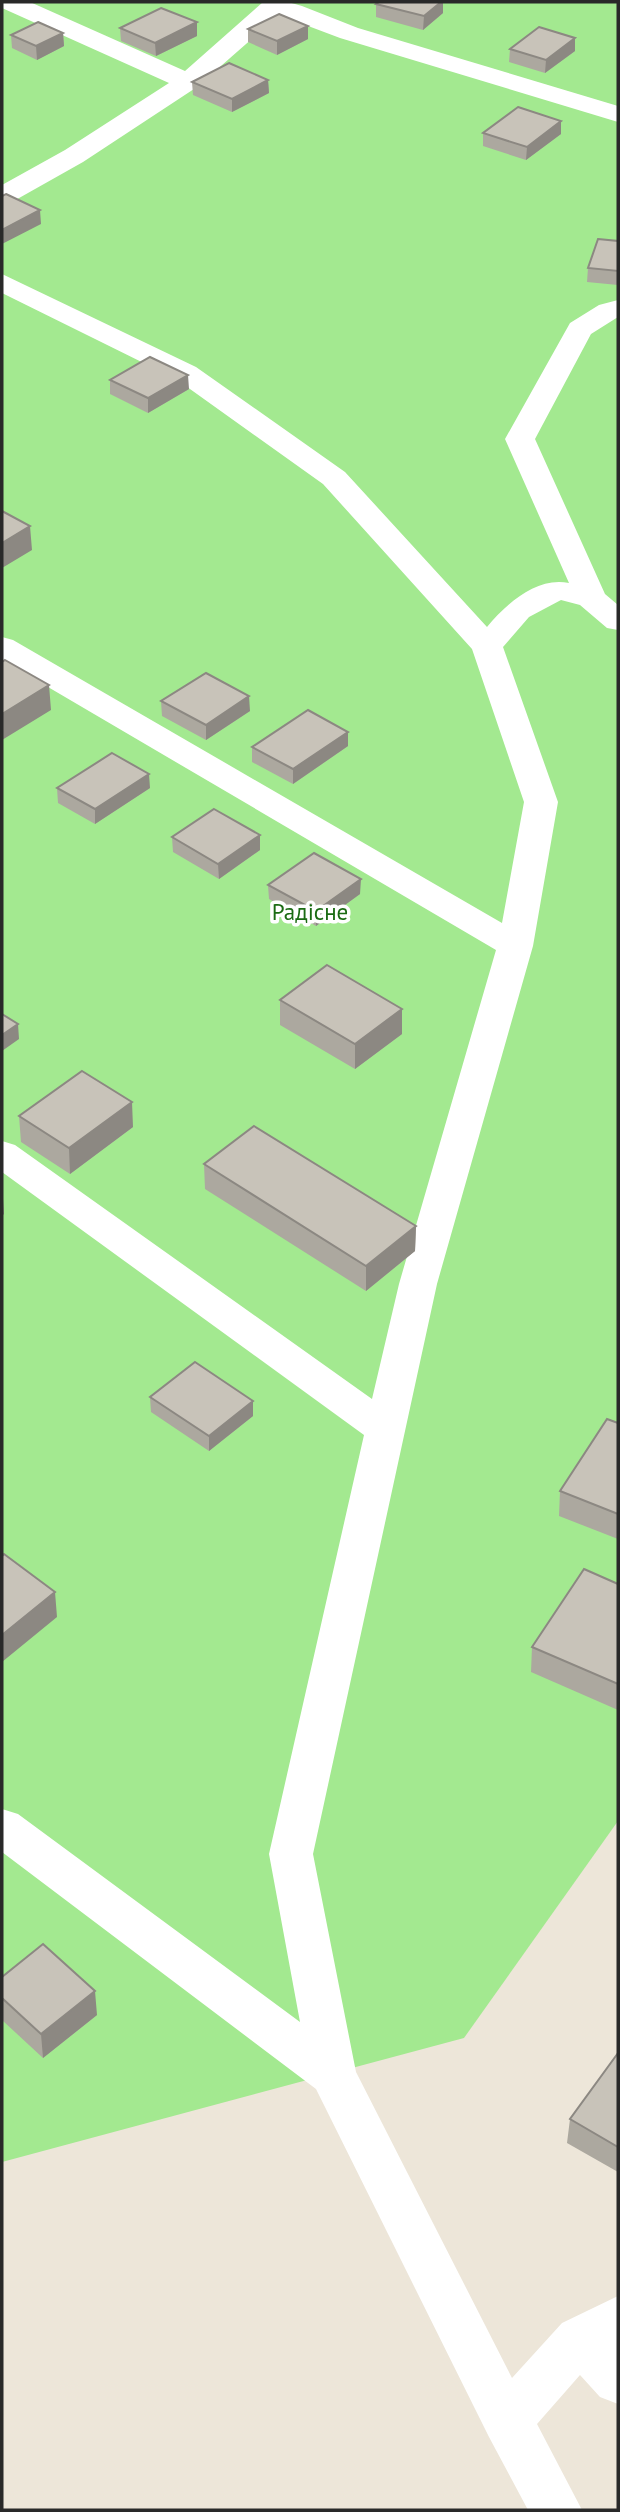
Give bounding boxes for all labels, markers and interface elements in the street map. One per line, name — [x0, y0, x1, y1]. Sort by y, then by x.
park label: Радісне — [272, 897, 348, 926]

